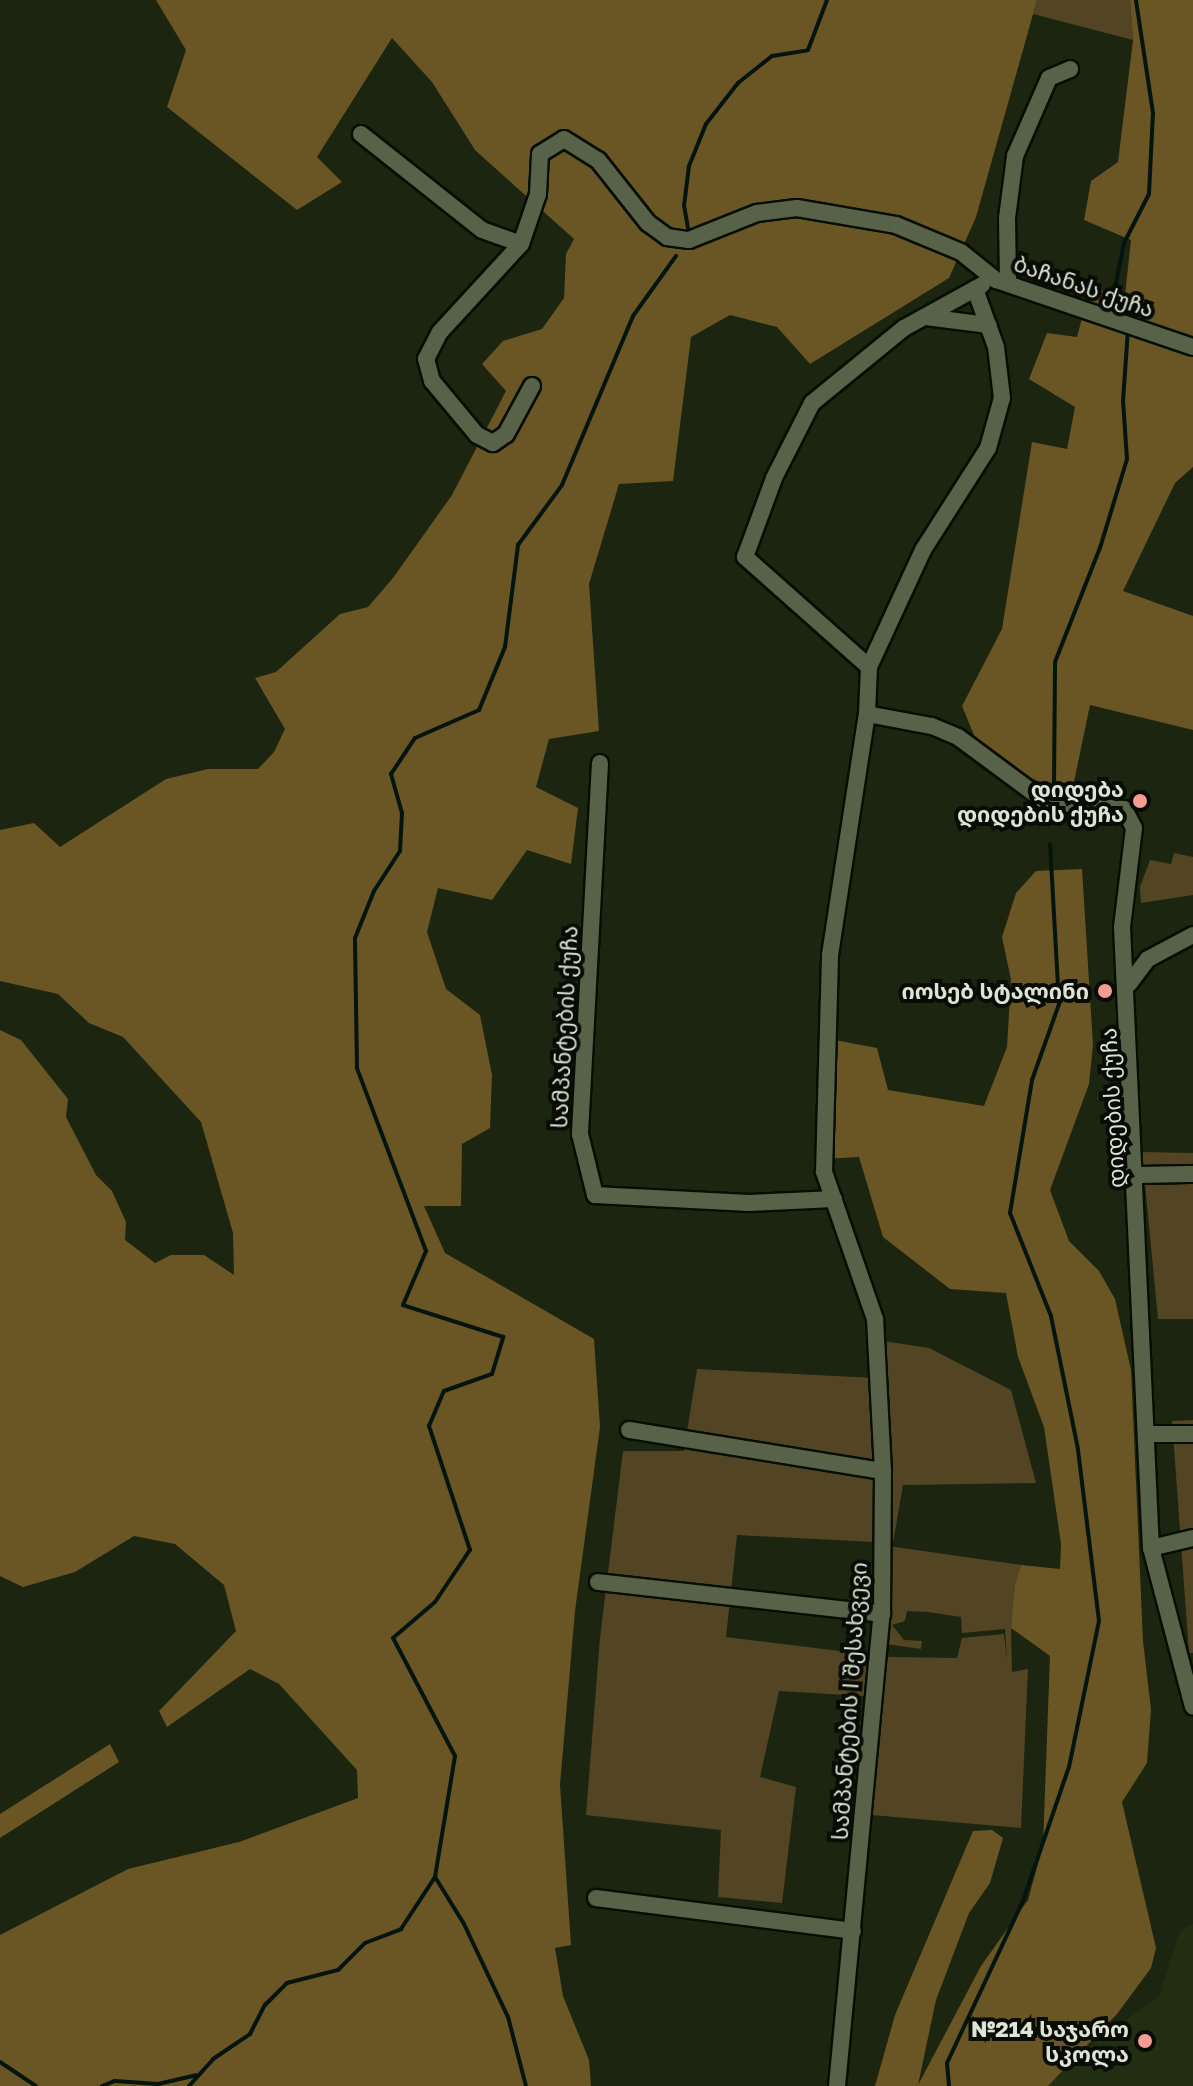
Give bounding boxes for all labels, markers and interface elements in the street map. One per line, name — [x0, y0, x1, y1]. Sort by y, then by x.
street label: ბაჩანას ქუჩა — [1011, 250, 1157, 322]
place label: დიდება დიდების ქუჩა — [957, 775, 1124, 826]
marker: დიდება დიდების ქუჩა — [1131, 792, 1149, 810]
street label: სამპანტების ქუჩა — [546, 925, 582, 1129]
place label: იოსებ სტალინი — [901, 978, 1089, 1004]
marker: იოსებ სტალინი — [1096, 982, 1114, 1000]
street label: დიდების ქუჩა — [1095, 1027, 1129, 1189]
street label: სამპანტების I შესახვევი — [826, 1561, 872, 1841]
place label: №214 საჯარო სკოლა — [971, 2015, 1129, 2066]
marker: №214 საჯარო სკოლა — [1136, 2032, 1154, 2050]

